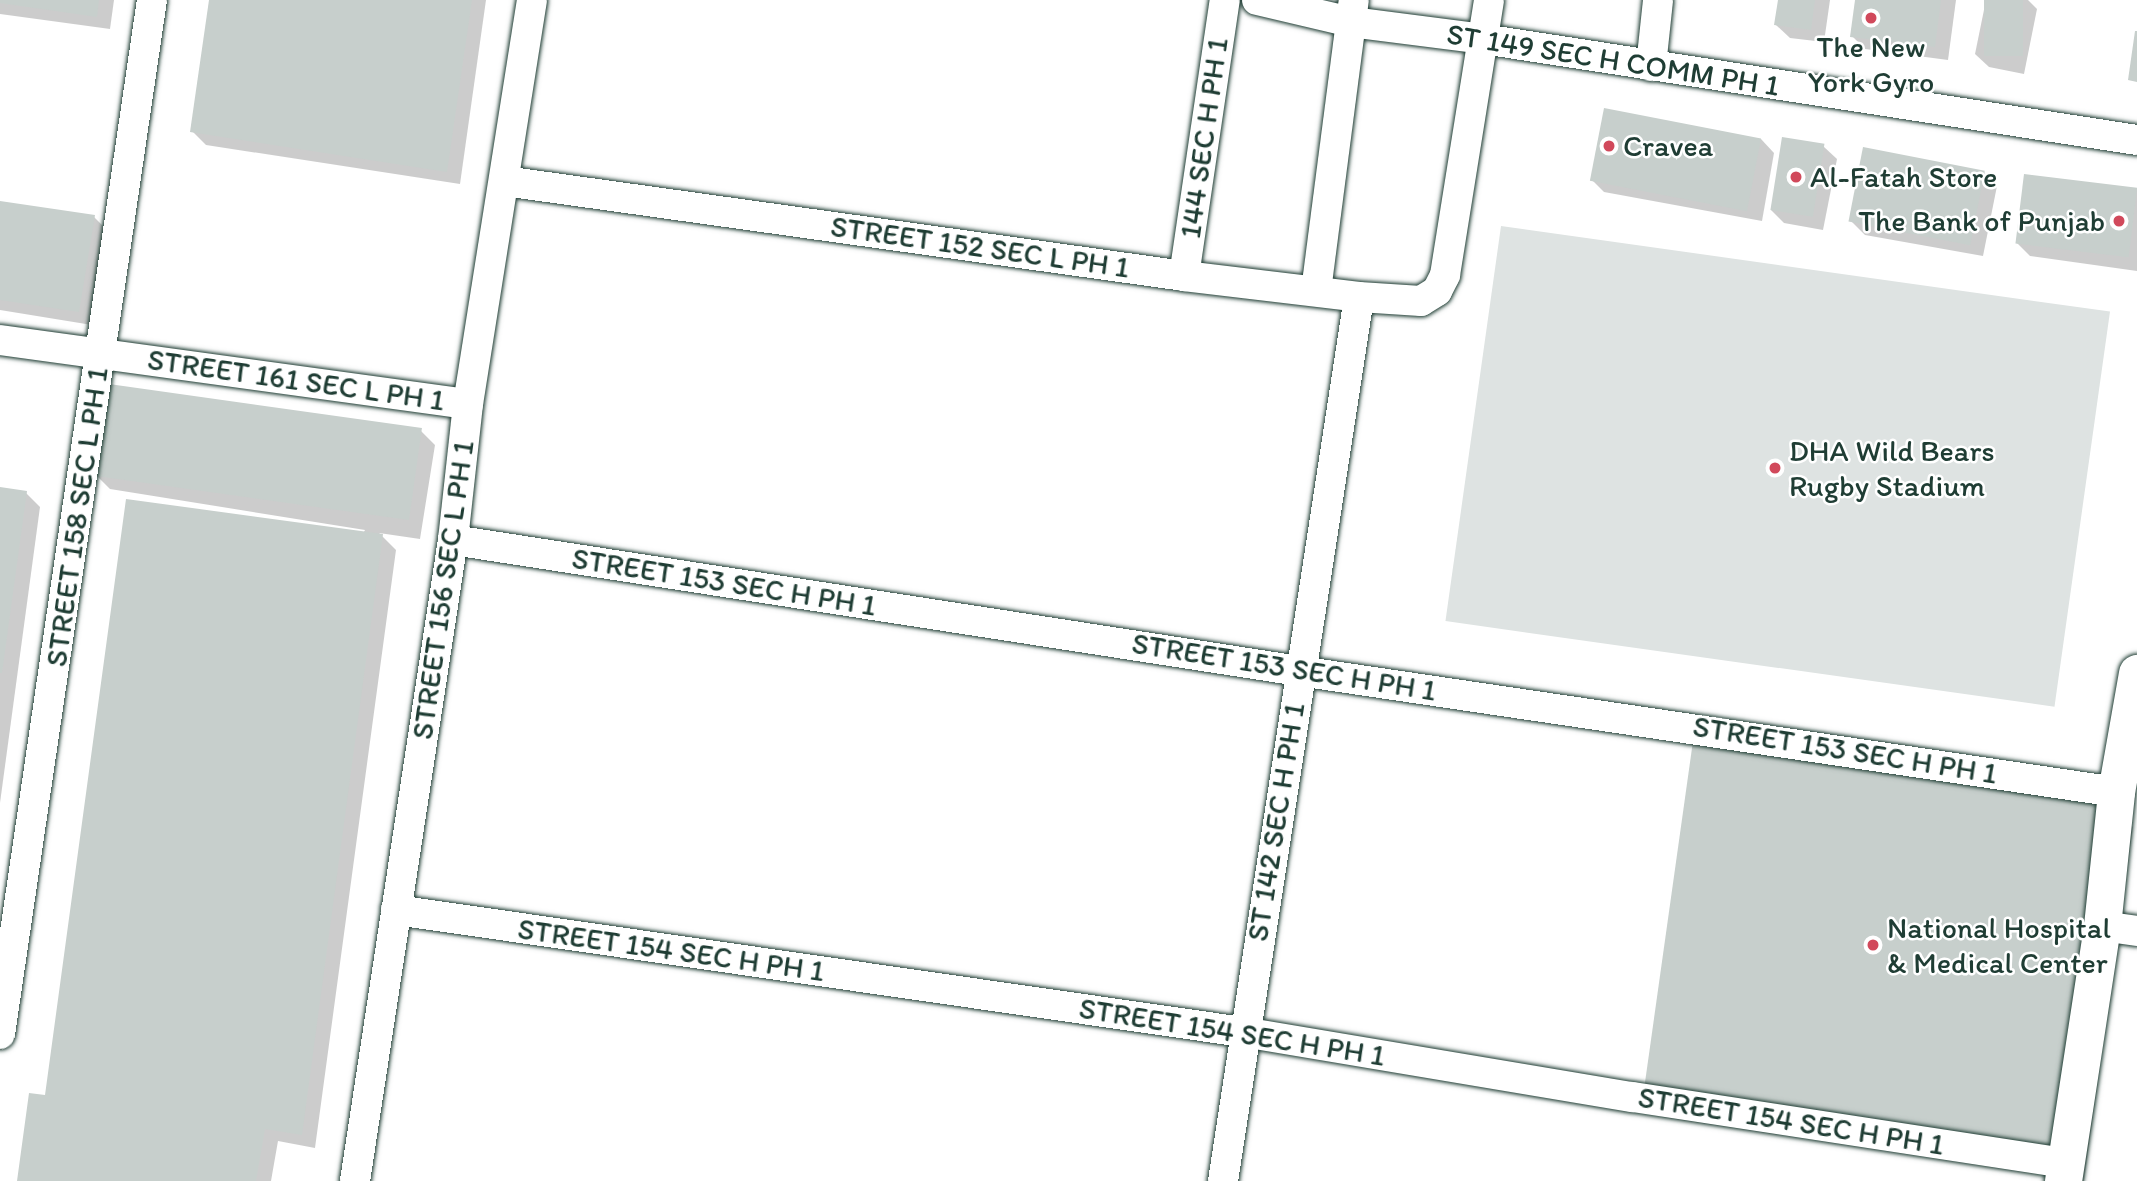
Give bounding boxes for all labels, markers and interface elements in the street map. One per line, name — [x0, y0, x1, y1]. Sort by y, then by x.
marker: The New York Gyro — [1863, 10, 1879, 26]
street label: ST 149 SEC H COMM PH 1 — [1444, 16, 1782, 104]
place label: The New York Gyro — [1808, 29, 1934, 100]
street label: 144 SEC H PH 1 — [1172, 35, 1236, 241]
place label: Cravea — [1623, 128, 1713, 164]
marker: Cravea — [1601, 138, 1617, 154]
place label: Al-Fatah Store — [1810, 159, 1997, 195]
marker: Al-Fatah Store — [1788, 169, 1804, 185]
place label: The Bank of Punjab — [1855, 203, 2105, 239]
street label: STREET 152 SEC L PH 1 — [828, 208, 1132, 286]
marker: The Bank of Punjab — [2111, 213, 2127, 229]
street label: STREET 161 SEC L PH 1 — [145, 341, 447, 419]
street label: STREET 158 SEC L PH 1 — [38, 365, 116, 669]
place label: DHA Wild Bears Rugby Stadium — [1789, 433, 1994, 504]
street label: STREET 156 SEC L PH 1 — [404, 438, 482, 742]
marker: DHA Wild Bears Rugby Stadium — [1767, 460, 1783, 476]
street label: STREET 153 SEC H PH 1 — [569, 540, 879, 624]
street label: STREET 153 SEC H PH 1 — [1129, 625, 1439, 709]
street label: ST 142 SEC H PH 1 — [1239, 700, 1313, 944]
street label: STREET 153 SEC H PH 1 — [1690, 708, 2000, 792]
place label: National Hospital & Medical Center — [1887, 910, 2111, 981]
street label: STREET 154 SEC H PH 1 — [515, 911, 827, 989]
marker: National Hospital & Medical Center — [1865, 937, 1881, 953]
street label: STREET 154 SEC H PH 1 — [1077, 990, 1387, 1074]
street label: STREET 154 SEC H PH 1 — [1636, 1079, 1946, 1163]

